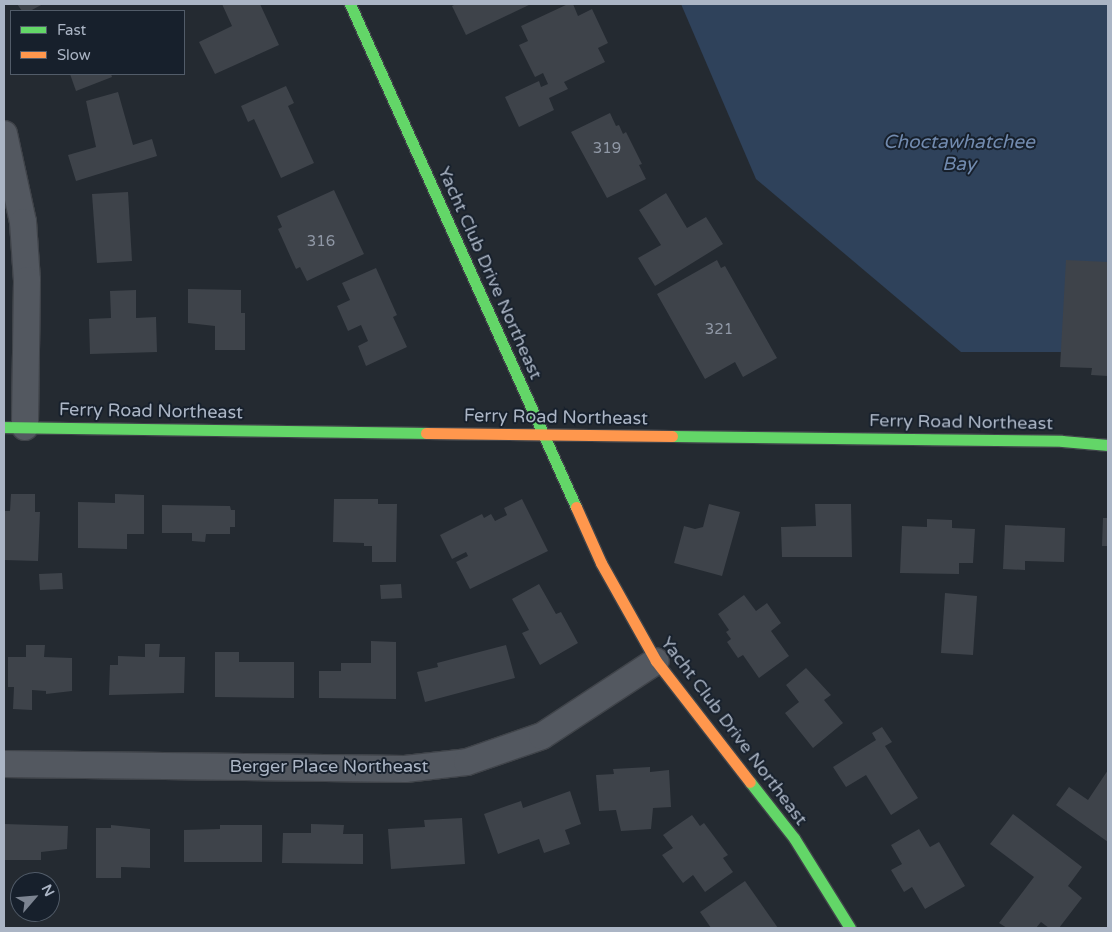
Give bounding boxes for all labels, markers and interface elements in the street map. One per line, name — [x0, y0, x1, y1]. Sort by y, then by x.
legend — [10, 10, 185, 75]
text: Fast — [57, 21, 86, 39]
text: Slow — [57, 46, 91, 64]
water label: Choctawhatchee Bay — [883, 132, 1035, 176]
house number: 319 — [593, 140, 621, 158]
street label: Yacht Club Drive Northeast — [433, 163, 547, 383]
house number: 316 — [307, 233, 335, 251]
house number: 321 — [705, 321, 733, 339]
street label: Ferry Road Northeast — [59, 399, 243, 423]
street label: Ferry Road Northeast — [464, 405, 648, 429]
street label: Ferry Road Northeast — [869, 410, 1053, 434]
street label: Yacht Club Drive Northeast — [656, 632, 812, 830]
street label: Berger Place Northeast — [230, 755, 428, 777]
north arrow — [10, 872, 60, 922]
text: N — [38, 882, 58, 899]

